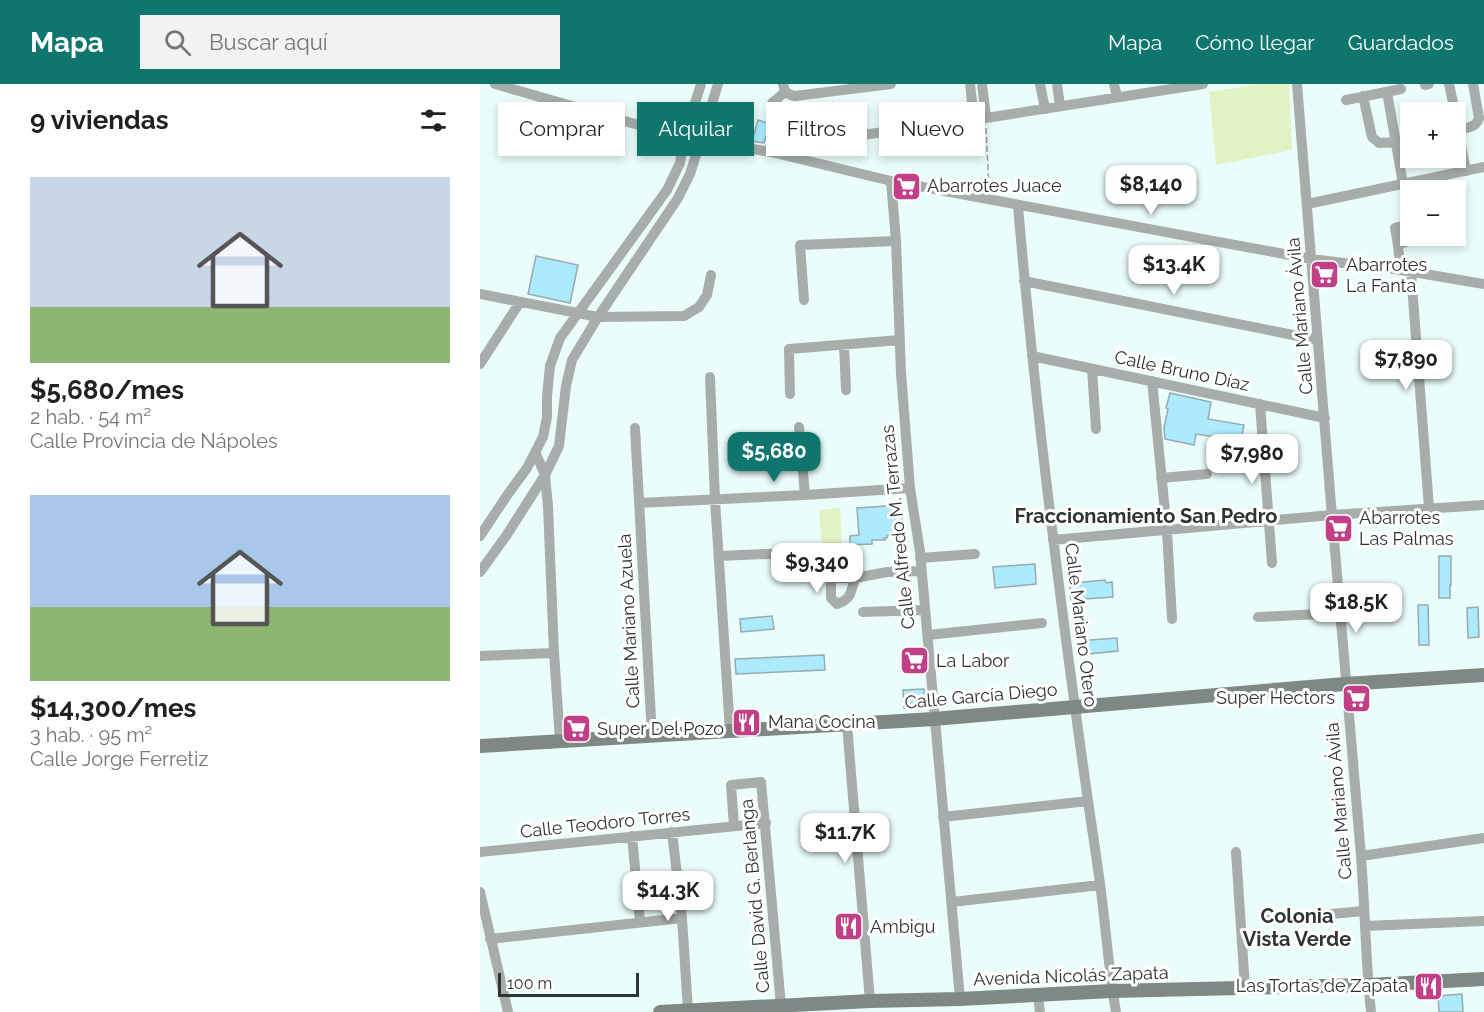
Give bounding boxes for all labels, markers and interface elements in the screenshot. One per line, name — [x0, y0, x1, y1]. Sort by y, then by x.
search box — [140, 15, 560, 69]
text: Mapa — [30, 26, 104, 59]
icon: search — [161, 26, 194, 59]
text: Buscar aquí — [209, 29, 328, 55]
text: Mapa — [1108, 30, 1162, 55]
text: Cómo llegar — [1195, 30, 1315, 55]
text: Guardados — [1348, 30, 1454, 55]
chip: Comprar — [498, 102, 625, 156]
chip: Alquilar — [637, 102, 754, 156]
chip: Filtros — [766, 102, 867, 156]
chip: Nuevo — [879, 102, 985, 156]
map controls — [1400, 102, 1466, 246]
button: + — [1400, 102, 1466, 168]
icon: filters — [417, 104, 450, 137]
text: 9 viviendas — [30, 105, 169, 135]
pin: $8,140 — [1102, 165, 1200, 216]
supermarket icon: Abarrotes Juace — [890, 170, 922, 202]
text: $8,140 — [1120, 172, 1182, 196]
place label: Abarrotes Juace — [927, 175, 1062, 196]
button: − — [1400, 180, 1466, 246]
icon: home — [186, 216, 294, 324]
street label: Calle Mariano Ávila — [1281, 237, 1317, 396]
pin: $13.4K — [1125, 245, 1223, 296]
text: $13.4K — [1142, 252, 1206, 276]
place label: Abarrotes La Fanta — [1346, 254, 1427, 296]
supermarket icon: Abarrotes La Fanta — [1309, 259, 1341, 291]
pin: $7,890 — [1357, 340, 1455, 391]
street label: Calle Bruno Díaz — [1113, 346, 1252, 395]
text: $7,890 — [1374, 347, 1438, 371]
text: $5,680/mes — [30, 375, 184, 405]
text: 2 hab. · 54 m² — [30, 405, 151, 429]
street label: Calle Alfredo M. Terrazas — [876, 424, 919, 630]
text: Calle Provincia de Nápoles — [30, 429, 278, 453]
pin: $5,680 — [725, 432, 823, 483]
pin: $7,980 — [1203, 434, 1301, 485]
text: $5,680 — [742, 439, 806, 463]
text: $7,980 — [1220, 441, 1284, 465]
district label: Fraccionamiento San Pedro — [1015, 504, 1278, 528]
place label: Abarrotes Las Palmas — [1359, 507, 1454, 549]
supermarket icon: Abarrotes Las Palmas — [1322, 512, 1354, 544]
street label: Calle Mariano Azuela — [613, 533, 644, 709]
icon: home — [186, 534, 294, 642]
street label: Calle Mariano Otero — [1061, 542, 1102, 708]
pin: $9,340 — [768, 543, 866, 594]
text: $9,340 — [785, 550, 849, 574]
pin: $18.5K — [1307, 583, 1405, 634]
text: $18.5K — [1324, 590, 1388, 614]
supermarket icon: La Labor — [899, 645, 931, 677]
place label: La Labor — [936, 650, 1010, 671]
street label: Calle García Diego — [904, 678, 1058, 713]
supermarket icon: Super Hectors — [1340, 682, 1372, 714]
place label: Super Hectors — [1216, 687, 1335, 708]
text: $14,300/mes — [30, 693, 196, 723]
restaurant icon: Mana Cocina — [731, 706, 763, 738]
place label: Mana Cocina — [768, 711, 876, 732]
supermarket icon: Super Del Pozo — [560, 713, 592, 745]
place label: Super Del Pozo — [597, 718, 724, 739]
street label: Calle Mariano Ávila — [1320, 722, 1356, 881]
text: 3 hab. · 95 m² — [30, 723, 152, 747]
text: Calle Jorge Ferretiz — [30, 747, 208, 771]
street label: Calle David G. Berlanga — [736, 798, 773, 994]
street label: Calle Teodoro Torres — [519, 803, 691, 842]
pin: $11.7K — [796, 813, 894, 864]
text: $11.7K — [814, 820, 876, 844]
pin: $14.3K — [619, 871, 717, 922]
text: $14.3K — [636, 878, 700, 902]
district label: Colonia Vista Verde — [1243, 904, 1351, 951]
restaurant icon: Ambigu — [833, 911, 865, 943]
place label: Ambigu — [870, 916, 936, 937]
street label: Avenida Nicolás Zapata — [973, 962, 1169, 989]
scale bar — [498, 970, 639, 998]
restaurant icon: Las Tortas de Zapata — [1413, 970, 1445, 1002]
text: 100 m — [507, 974, 552, 993]
place label: Las Tortas de Zapata — [1236, 975, 1408, 996]

